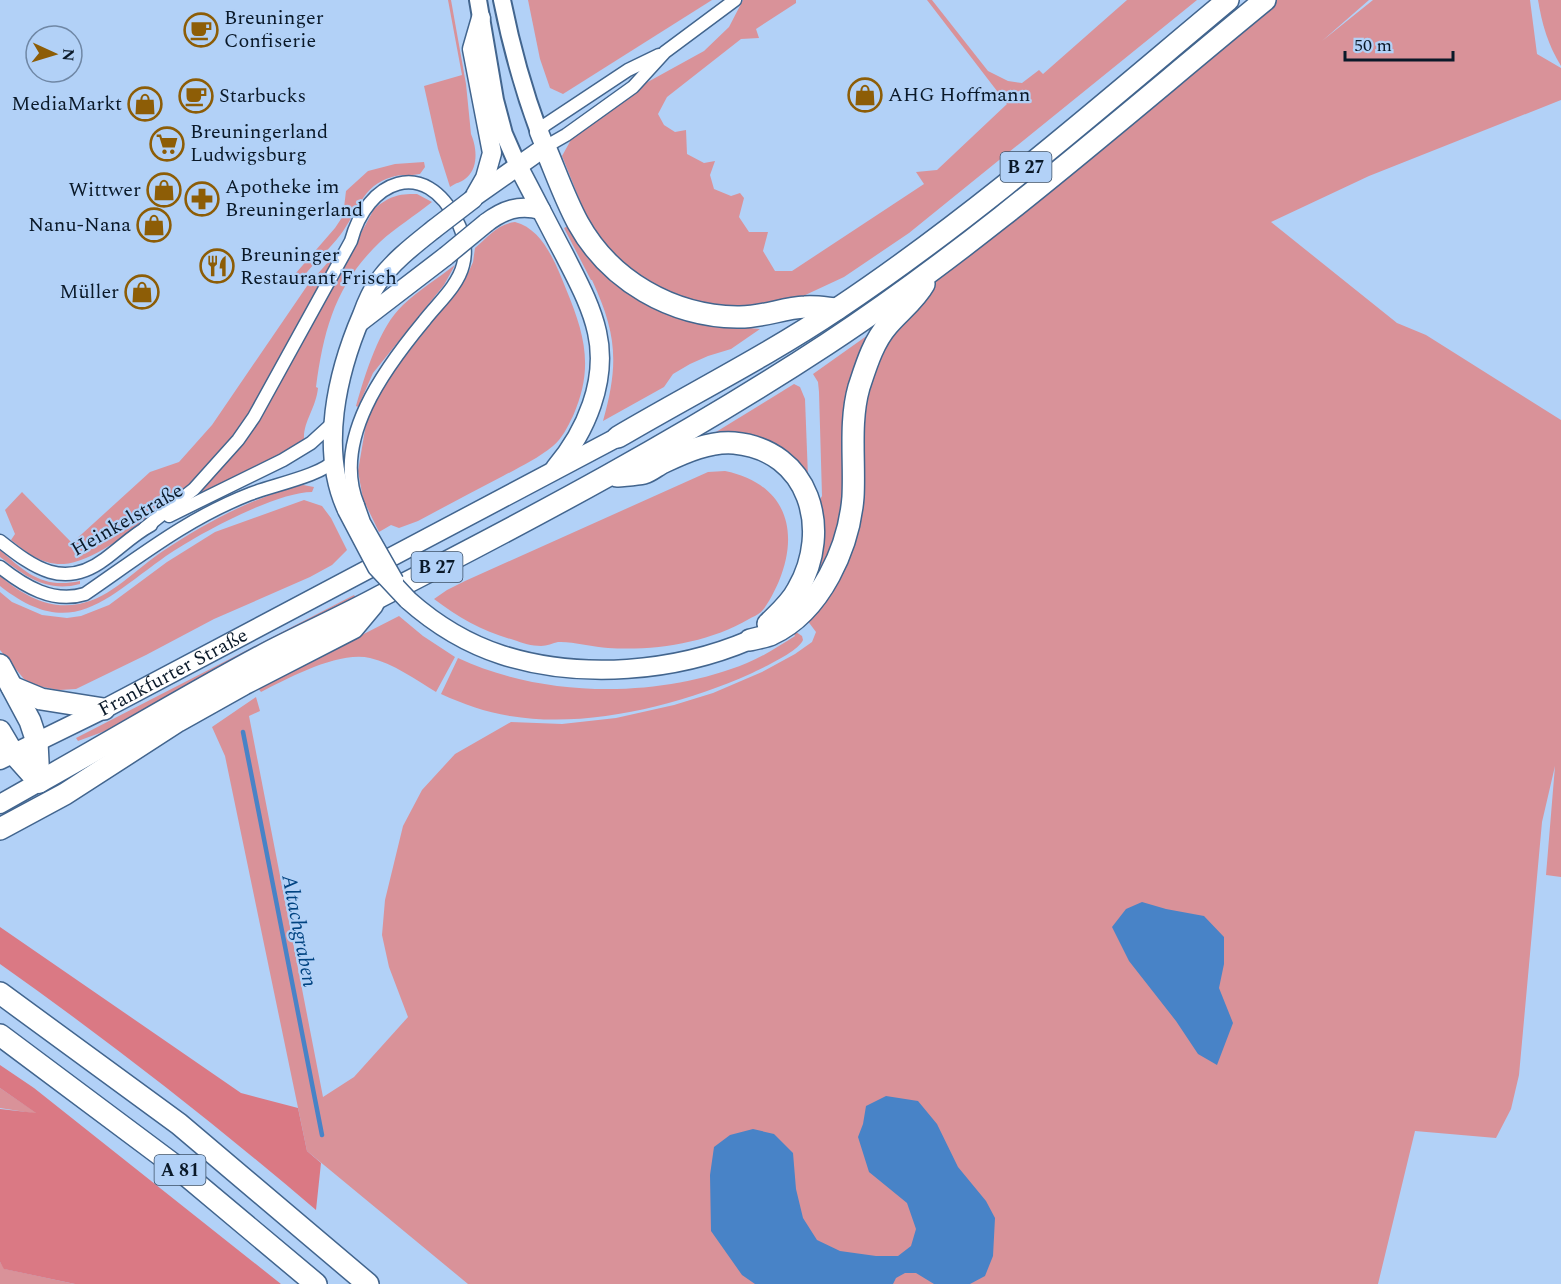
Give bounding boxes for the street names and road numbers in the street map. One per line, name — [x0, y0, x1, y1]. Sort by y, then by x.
road number: B 27 — [1000, 152, 1052, 182]
street label: Heinkelstraße — [65, 476, 189, 564]
road number: B 27 — [412, 552, 462, 582]
street label: Frankfurter Straße — [93, 620, 253, 724]
road number: A 81 — [154, 1155, 206, 1185]

